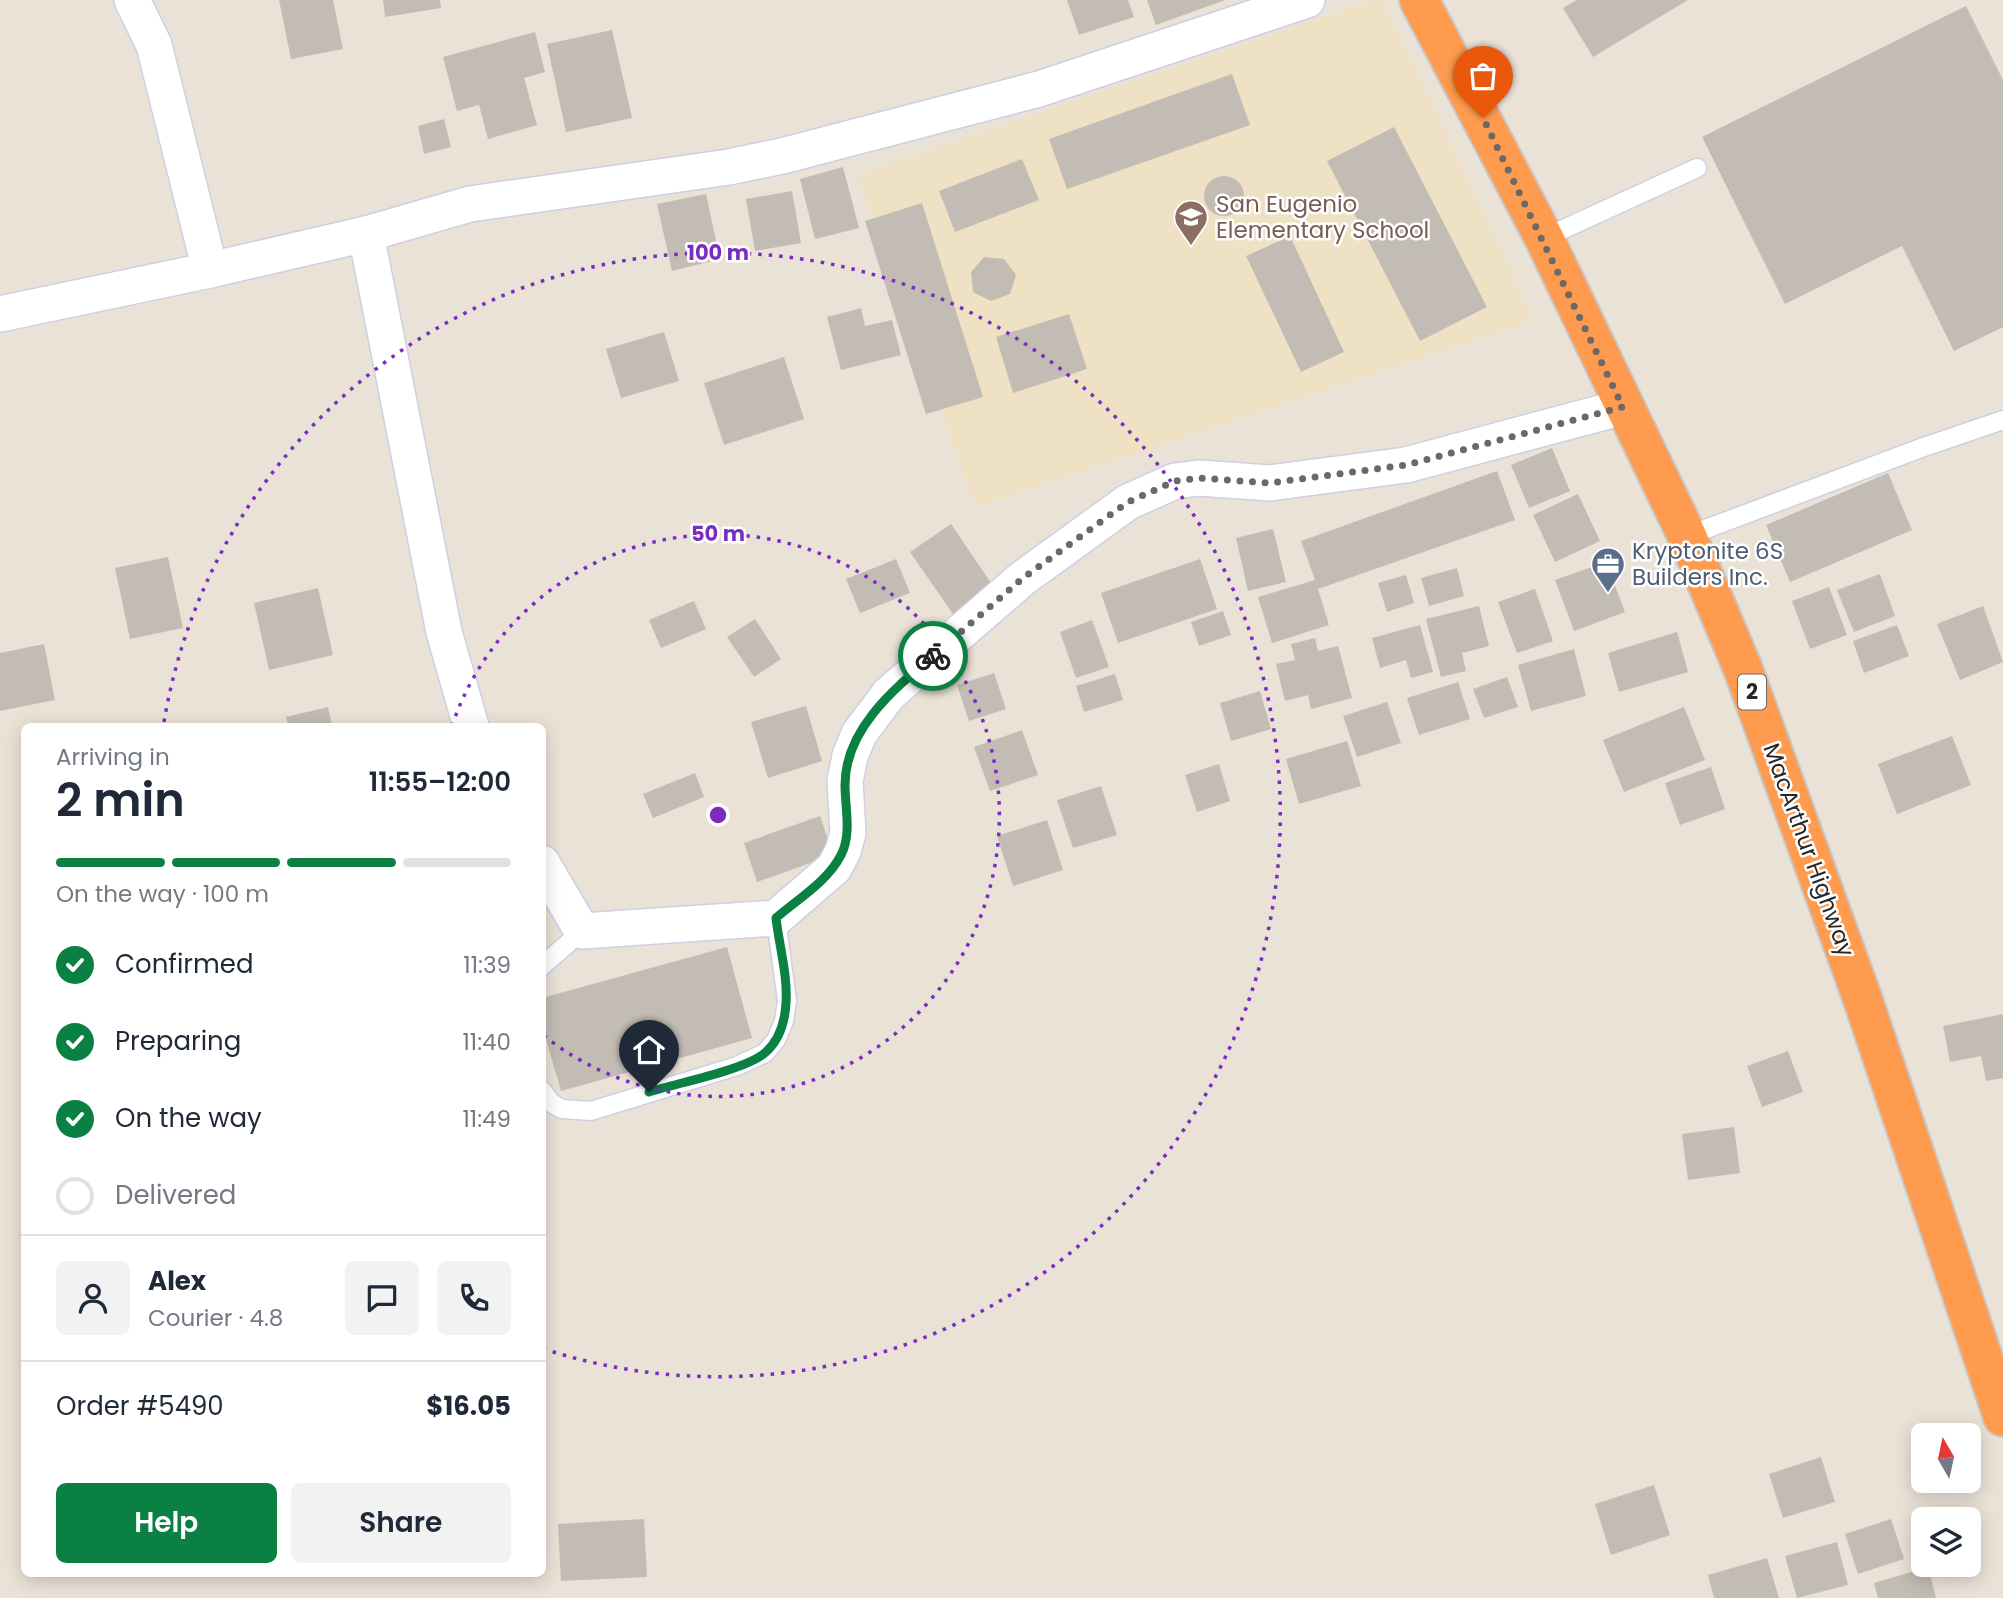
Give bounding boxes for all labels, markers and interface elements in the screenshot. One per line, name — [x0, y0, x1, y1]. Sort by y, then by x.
pin — [1453, 46, 1513, 118]
icon: bag — [1464, 57, 1502, 95]
place label: San Eugenio Elementary School — [1216, 188, 1429, 246]
school or university icon: San Eugenio Elementary School — [1172, 198, 1210, 247]
text: 100 m — [687, 238, 749, 267]
text: 50 m — [691, 519, 745, 548]
place label: Kryptonite 6S Builders Inc. — [1632, 535, 1783, 593]
office icon: Kryptonite 6S Builders Inc. — [1589, 545, 1627, 594]
courier — [898, 621, 968, 691]
icon: bike — [914, 637, 952, 675]
road number: 2 — [1738, 674, 1766, 710]
street label: MacArthur Highway — [1755, 739, 1863, 961]
text: Arriving in — [56, 741, 170, 773]
text: 11:55–12:00 — [369, 764, 511, 800]
text: 2 min — [56, 768, 185, 832]
centre of rings — [706, 803, 730, 827]
text: On the way · 100 m — [56, 878, 269, 910]
icon: check — [56, 946, 94, 984]
text: Confirmed — [115, 946, 253, 982]
text: 11:39 — [463, 949, 511, 981]
pin — [619, 1020, 679, 1092]
icon: check — [56, 1023, 94, 1061]
text: Preparing — [115, 1023, 241, 1059]
text: 11:40 — [462, 1026, 511, 1058]
icon: home — [630, 1031, 668, 1069]
icon: check — [56, 1100, 94, 1138]
text: On the way — [115, 1100, 262, 1136]
text: 11:49 — [462, 1103, 511, 1135]
text: Delivered — [115, 1177, 236, 1213]
button: person — [56, 1261, 130, 1335]
button: chat — [345, 1261, 419, 1335]
button: phone — [437, 1261, 511, 1335]
text: Alex — [148, 1263, 206, 1299]
text: Courier · 4.8 — [148, 1302, 283, 1334]
text: Order #5490 — [56, 1388, 224, 1424]
text: $16.05 — [426, 1388, 511, 1424]
north arrow — [1911, 1423, 1981, 1493]
map controls — [1911, 1423, 1981, 1577]
button: Help — [56, 1483, 277, 1563]
button: Share — [291, 1483, 511, 1563]
button: layers — [1911, 1507, 1981, 1577]

